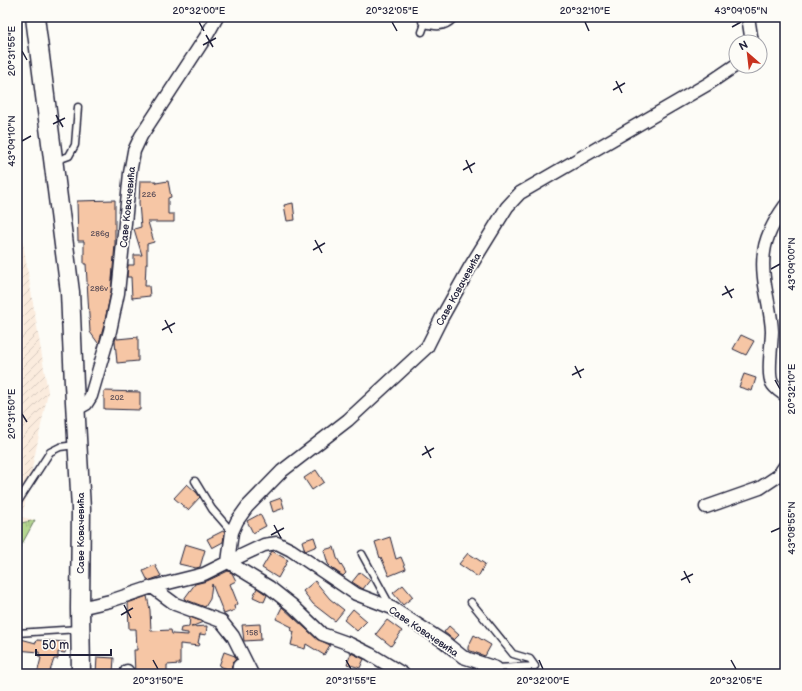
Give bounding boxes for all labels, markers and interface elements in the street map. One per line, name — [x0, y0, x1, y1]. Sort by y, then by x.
text: 20°32'00"E — [173, 5, 226, 17]
text: 20°32'05"E — [366, 5, 419, 17]
text: 20°32'10"E — [560, 5, 611, 17]
text: 43°09'05"N — [714, 5, 768, 17]
text: 20°31'55"E — [6, 25, 18, 76]
north arrow — [728, 34, 768, 74]
text: N — [737, 38, 750, 53]
text: 43°09'10"N — [6, 115, 18, 167]
street label: Саве Ковачевића — [118, 166, 138, 248]
house number: 226 — [142, 190, 156, 199]
house number: 286g — [91, 229, 110, 238]
text: 43°09'00"N — [786, 237, 798, 291]
street label: Саве Ковачевића — [434, 251, 484, 328]
house number: 286v — [90, 284, 108, 293]
text: 20°32'10"E — [786, 363, 798, 414]
text: 20°31'50"E — [6, 388, 18, 439]
house number: 202 — [110, 393, 124, 402]
street label: Саве Ковачевића — [75, 492, 87, 574]
text: 43°08'55"N — [786, 501, 798, 555]
street label: Саве Ковачевића — [386, 604, 461, 660]
house number: 158 — [246, 628, 259, 637]
scale bar — [36, 631, 111, 657]
text: 50 m — [42, 638, 69, 653]
text: 20°31'50"E — [133, 675, 184, 687]
text: 20°31'55"E — [326, 675, 377, 687]
text: 20°32'00"E — [517, 675, 570, 687]
text: 20°32'05"E — [710, 675, 763, 687]

